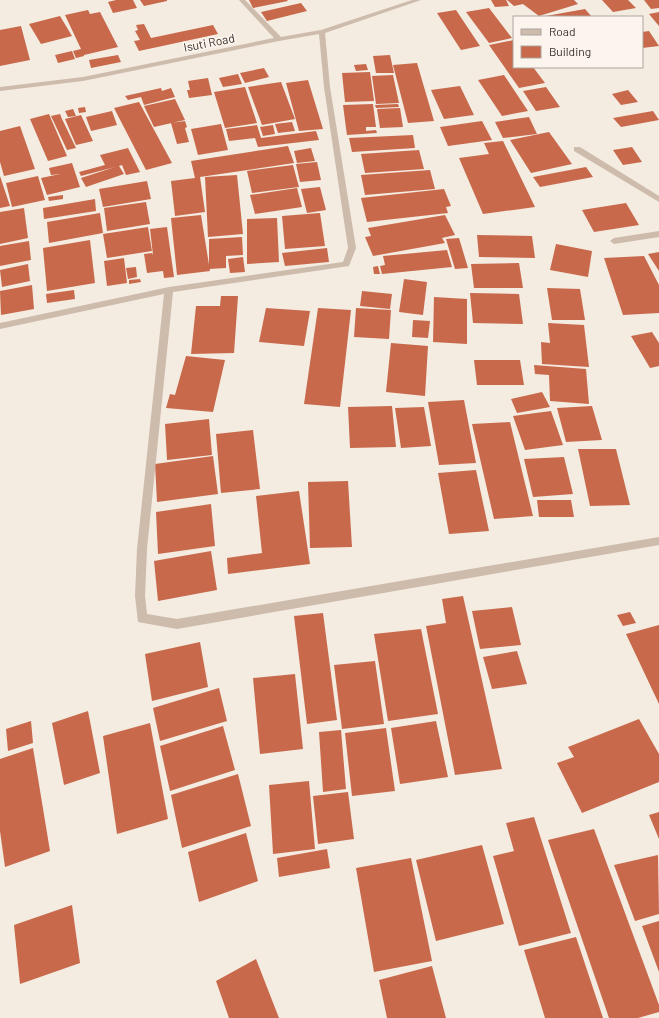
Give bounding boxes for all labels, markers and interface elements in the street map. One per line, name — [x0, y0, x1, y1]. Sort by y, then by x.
legend — [513, 16, 643, 68]
text: Road — [549, 24, 576, 38]
street label: Isuti Road — [182, 30, 236, 54]
text: Building — [549, 44, 591, 58]

